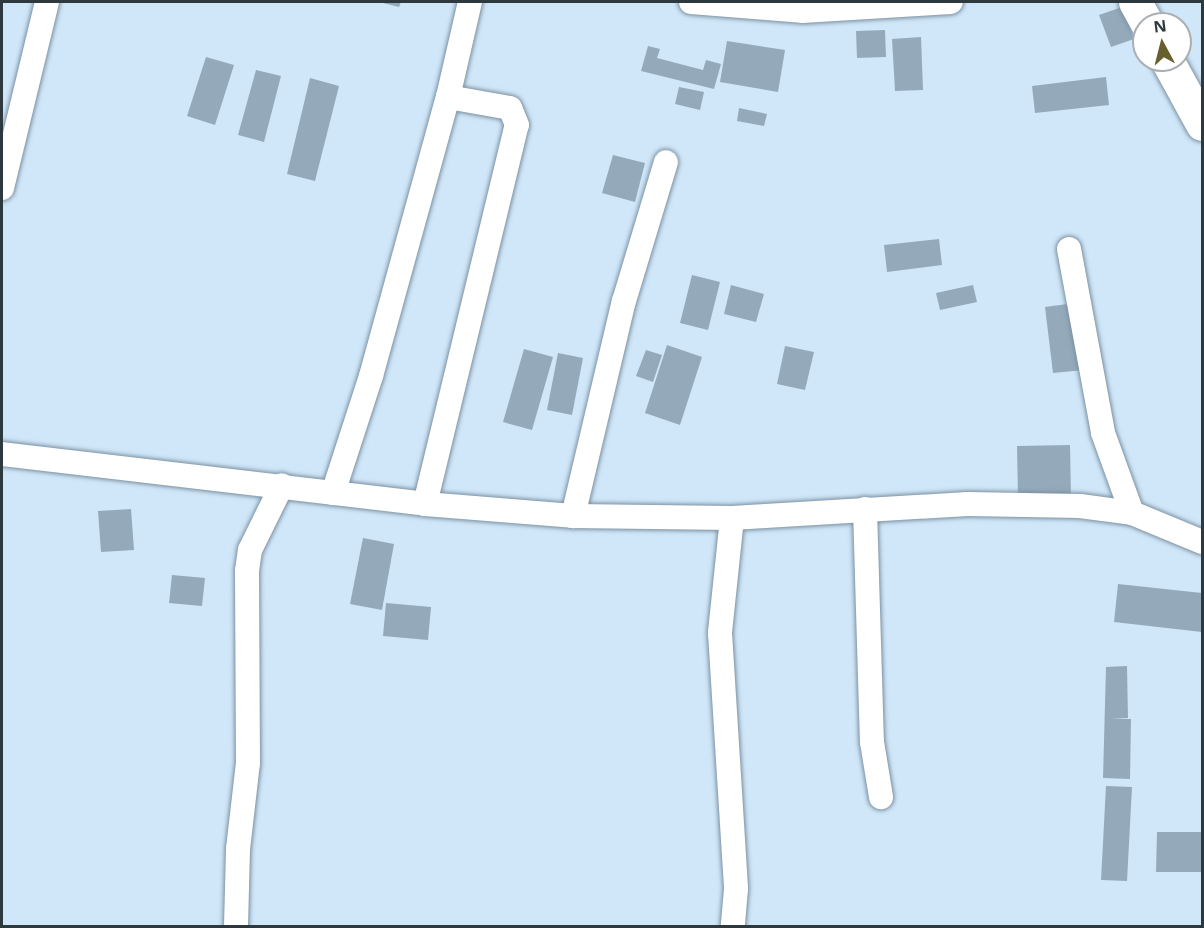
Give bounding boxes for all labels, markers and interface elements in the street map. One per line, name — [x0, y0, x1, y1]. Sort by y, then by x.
north arrow — [1132, 12, 1192, 72]
text: N — [1152, 14, 1168, 38]

